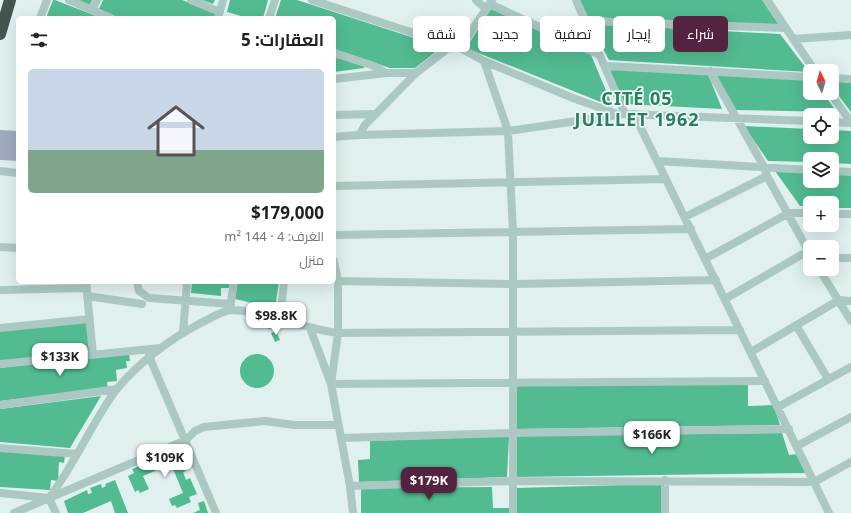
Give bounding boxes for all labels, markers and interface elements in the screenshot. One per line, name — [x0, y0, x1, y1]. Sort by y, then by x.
chip: شقة — [413, 16, 470, 52]
chip: جديد — [478, 16, 532, 52]
chip: تصفية — [540, 16, 605, 52]
chip: إيجار — [613, 16, 665, 52]
chip: شراء — [673, 16, 728, 52]
text: العقارات: 5 — [241, 28, 324, 51]
icon: filters — [28, 29, 50, 51]
north arrow — [803, 64, 839, 100]
map controls — [803, 64, 839, 276]
district label: CITÉ 05 JUILLET 1962 — [572, 86, 700, 131]
icon: home — [140, 95, 212, 167]
button: locate — [803, 108, 839, 144]
button: layers — [803, 152, 839, 188]
button: + — [803, 196, 839, 232]
text: $179,000 — [251, 201, 324, 224]
text: الغرف: 4 · 144 m² — [224, 227, 324, 245]
button: − — [803, 240, 839, 276]
text: منزل — [299, 251, 324, 269]
pin: $98.8K — [243, 302, 309, 336]
text: $98.8K — [255, 306, 297, 324]
pin: $133K — [32, 343, 88, 377]
text: $133K — [41, 347, 79, 365]
pin: $166K — [624, 421, 680, 455]
text: $166K — [633, 425, 671, 443]
pin: $109K — [137, 444, 193, 478]
text: $109K — [146, 448, 184, 466]
pin: $179K — [401, 467, 457, 501]
text: $179K — [410, 471, 448, 489]

